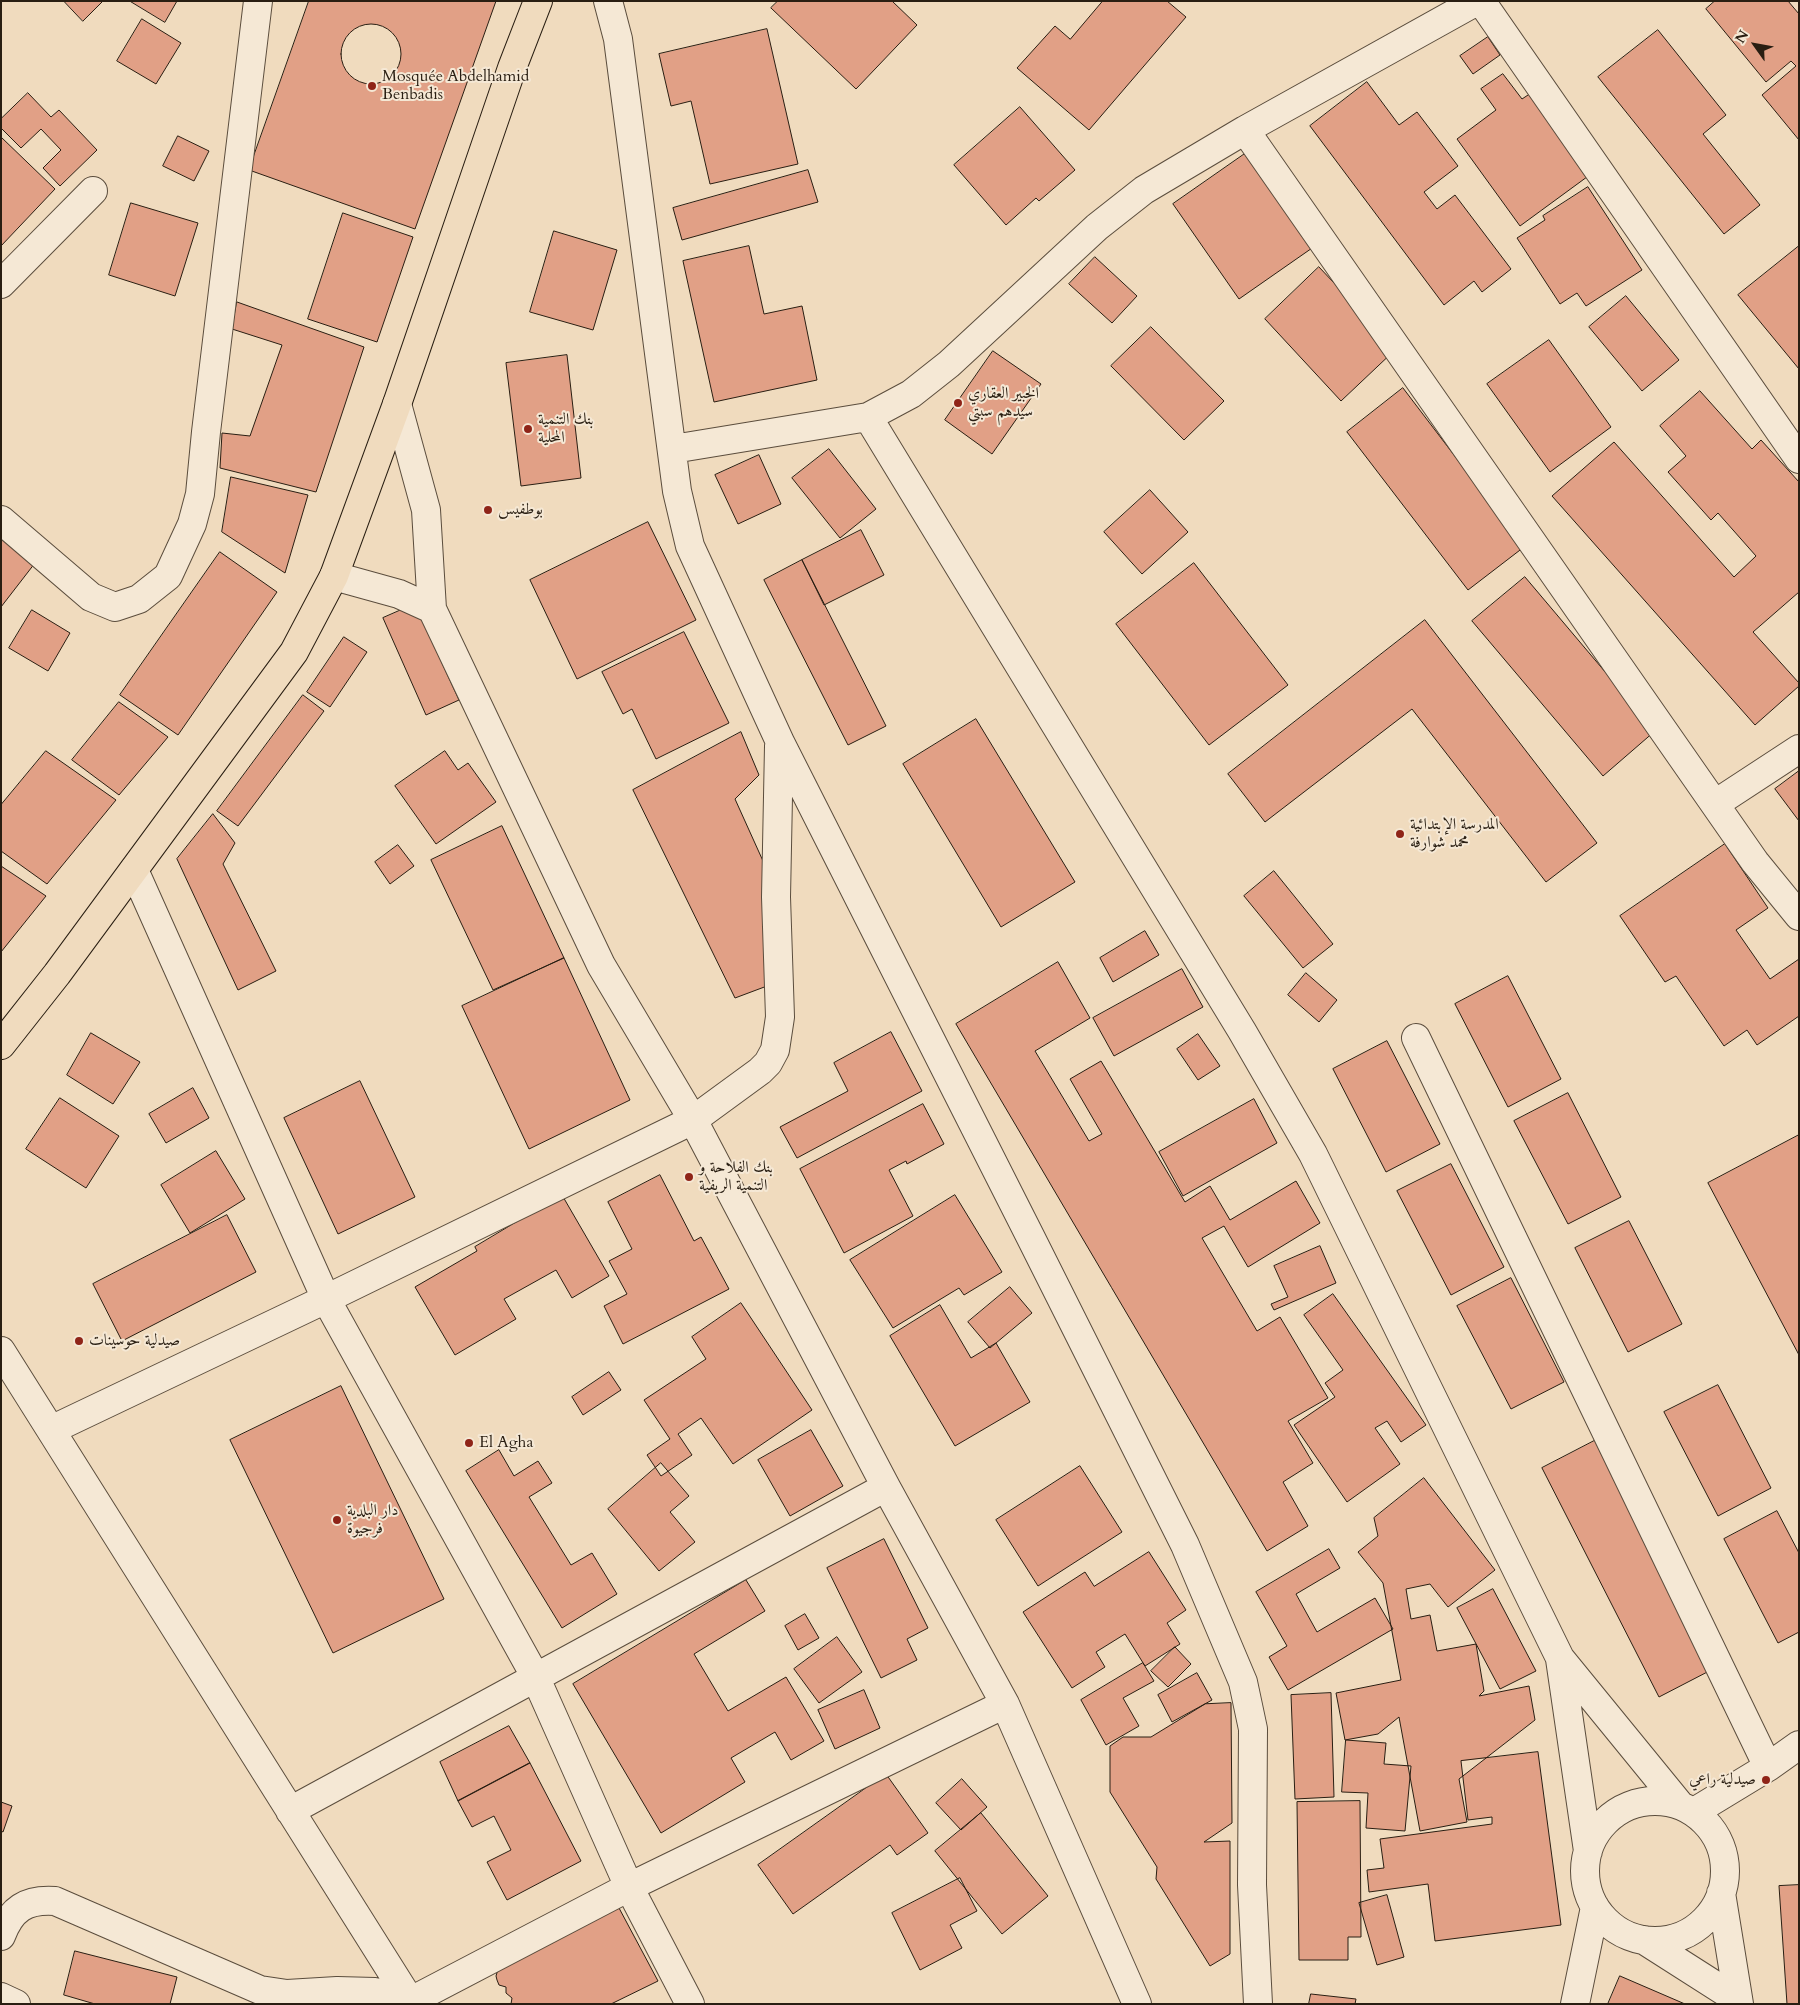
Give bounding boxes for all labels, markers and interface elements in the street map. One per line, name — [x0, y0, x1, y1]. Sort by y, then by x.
north arrow — [1730, 20, 1780, 70]
text: N — [1731, 27, 1753, 47]
place label: Mosquée Abdelhamid Benbadis — [382, 67, 529, 105]
marker: Mosquée Abdelhamid Benbadis — [366, 80, 378, 92]
place label: الخبير العقاري سيدهم سبتي — [968, 384, 1039, 422]
marker: الخبير العقاري سيدهم سبتي — [952, 397, 964, 409]
place label: بنك التنمية المحلية — [538, 410, 594, 448]
marker: بنك التنمية المحلية — [522, 423, 534, 435]
place label: بوطفيس — [498, 500, 543, 520]
marker: بوطفيس — [482, 504, 494, 516]
place label: المدرسة الإبتدائية محمد شوارفة — [1410, 815, 1499, 853]
marker: المدرسة الإبتدائية محمد شوارفة — [1394, 828, 1406, 840]
place label: بنك الفلاحة و التنمية الريفية — [699, 1158, 773, 1196]
marker: بنك الفلاحة و التنمية الريفية — [683, 1171, 695, 1183]
place label: صيدلية حوسينات — [89, 1331, 180, 1351]
marker: صيدلية حوسينات — [73, 1335, 85, 1347]
place label: El Agha — [479, 1433, 533, 1453]
marker: El Agha — [463, 1437, 475, 1449]
place label: دار البلدية فرجيوة — [347, 1501, 398, 1539]
marker: دار البلدية فرجيوة — [331, 1514, 343, 1526]
place label: صيدلية راعي — [1689, 1770, 1756, 1790]
marker: صيدلية راعي — [1760, 1774, 1772, 1786]

